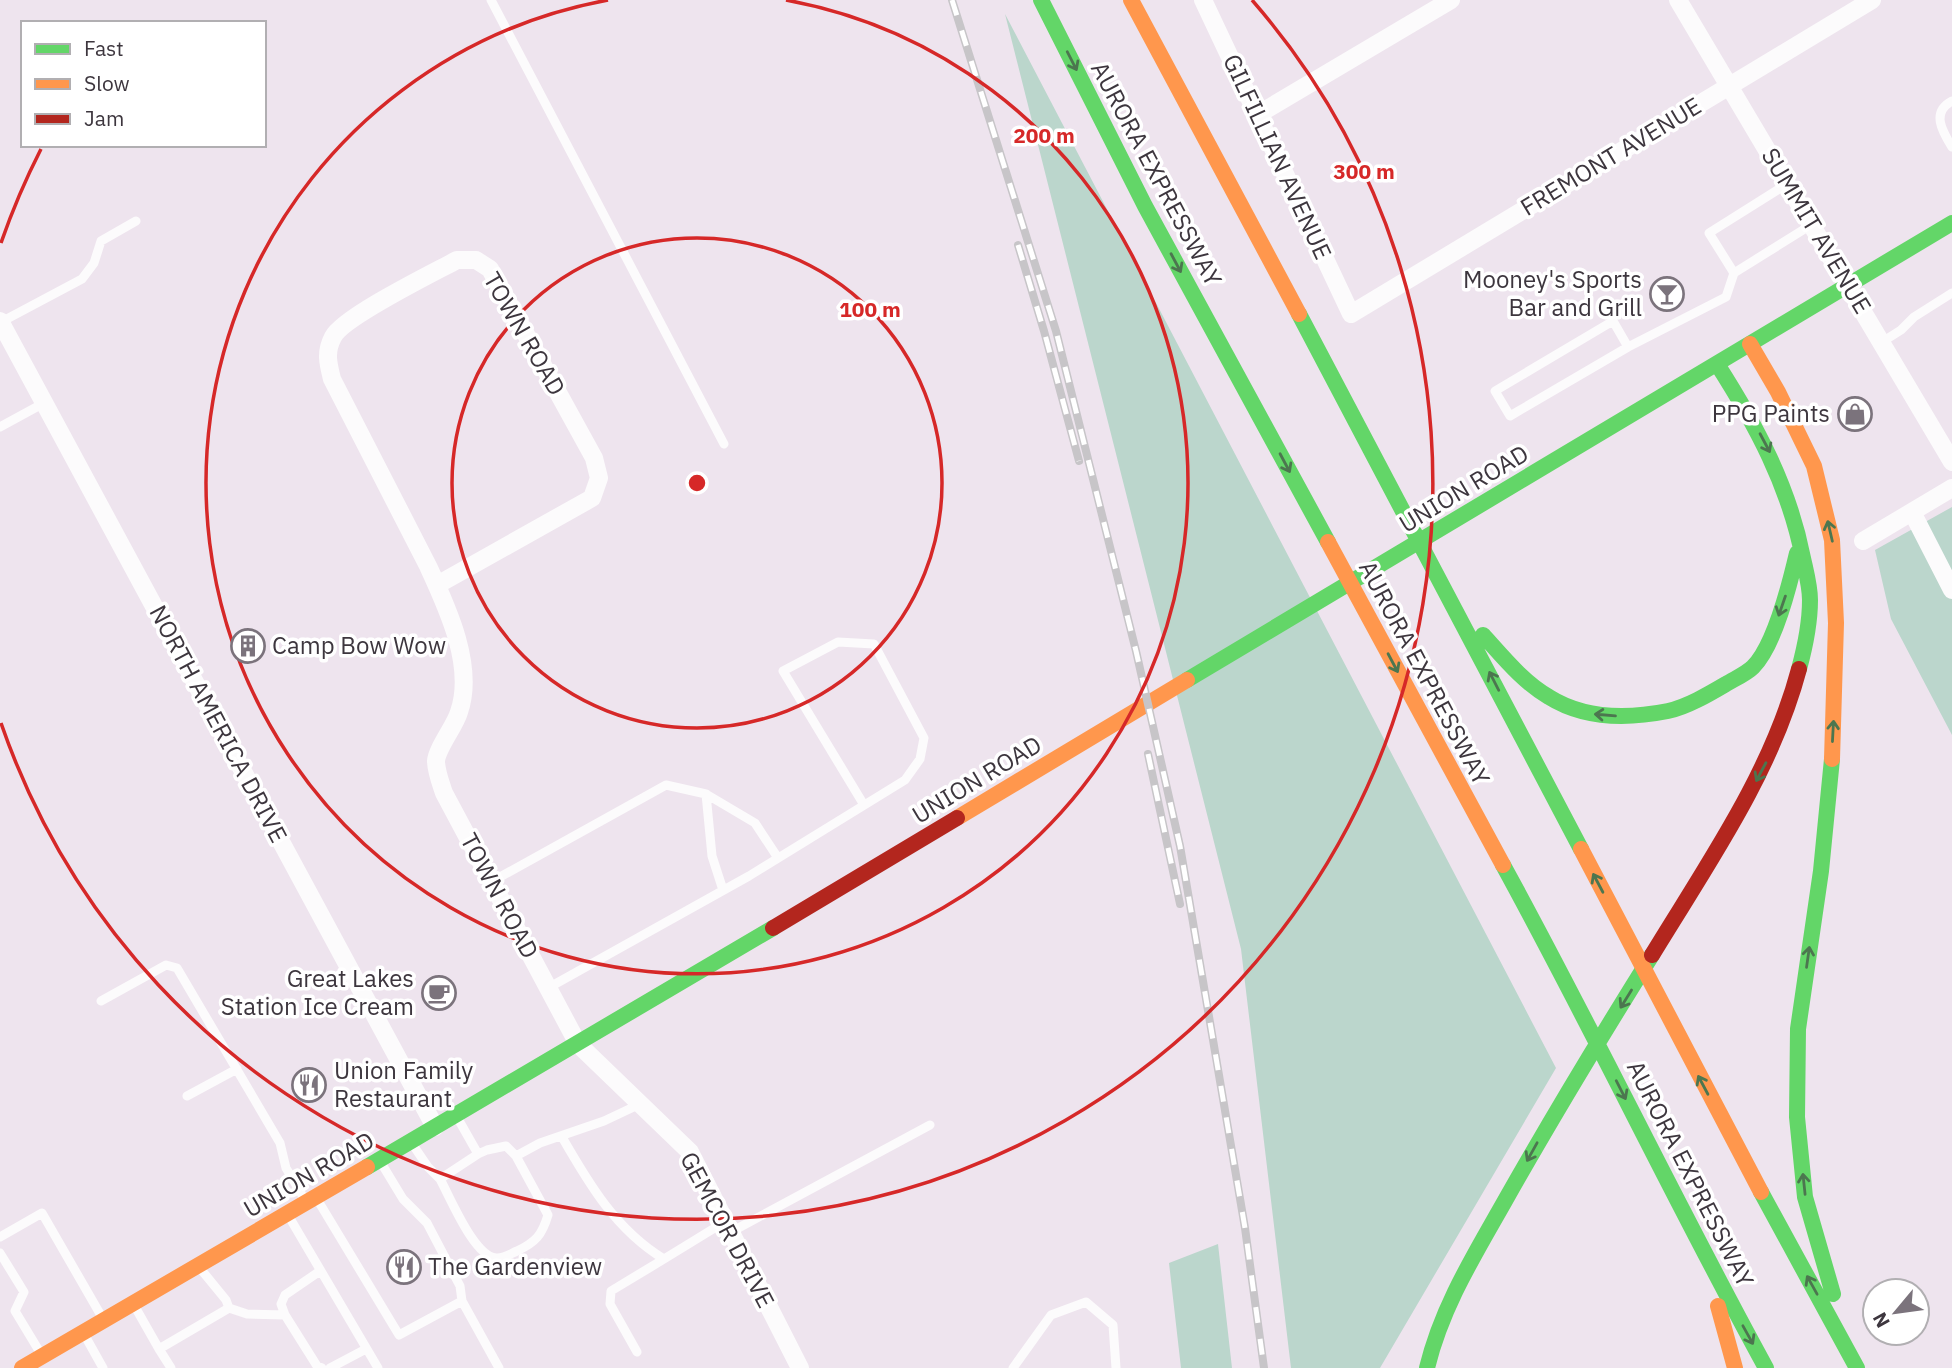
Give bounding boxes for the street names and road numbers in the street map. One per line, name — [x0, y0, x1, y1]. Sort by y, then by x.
street label: GILFILLIAN AVENUE — [1216, 49, 1340, 264]
street label: AURORA EXPRESSWAY — [1084, 56, 1230, 291]
street label: FREMONT AVENUE — [1514, 89, 1707, 223]
street label: SUMMIT AVENUE — [1755, 142, 1879, 319]
street label: TOWN ROAD — [477, 266, 573, 401]
street label: UNION ROAD — [1393, 437, 1534, 539]
street label: AURORA EXPRESSWAY — [1352, 555, 1498, 790]
street label: NORTH AMERICA DRIVE — [143, 599, 295, 848]
street label: UNION ROAD — [906, 728, 1047, 830]
street label: TOWN ROAD — [453, 827, 546, 964]
street label: AURORA EXPRESSWAY — [1620, 1055, 1762, 1292]
street label: UNION ROAD — [237, 1124, 380, 1224]
street label: GEMCOR DRIVE — [673, 1146, 782, 1313]

